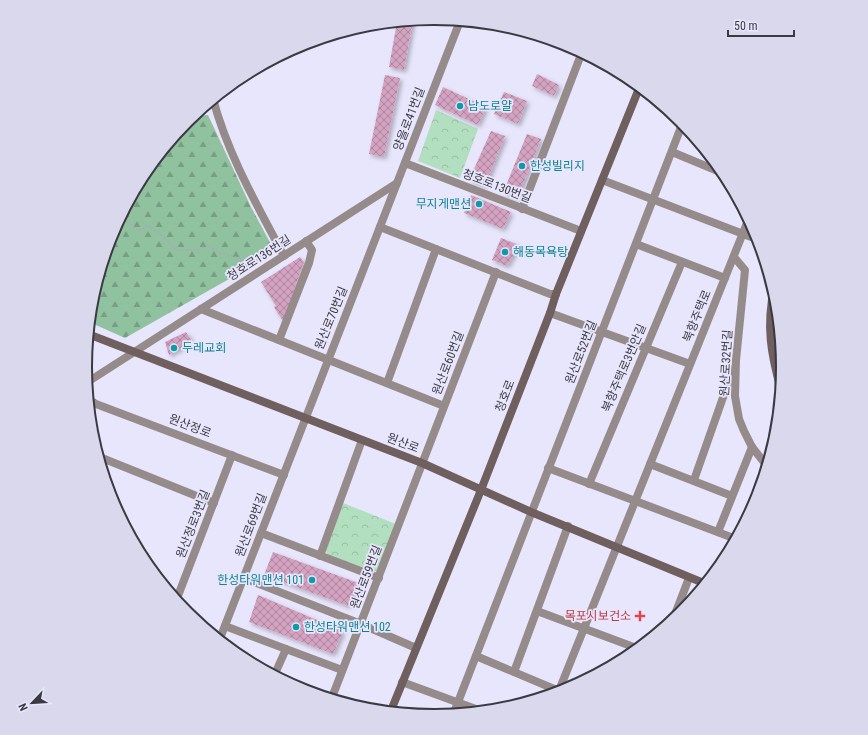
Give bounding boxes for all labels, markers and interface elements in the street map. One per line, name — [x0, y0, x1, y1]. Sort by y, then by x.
scale bar — [728, 12, 794, 38]
text: 50 m — [734, 19, 758, 33]
street label: 양을로41번길 — [390, 85, 428, 153]
place label: 남도로얄 — [468, 99, 512, 113]
marker: 남도로얄 — [455, 101, 465, 111]
place label: 한성빌리지 — [530, 159, 585, 173]
marker: 한성빌리지 — [517, 161, 527, 171]
street label: 청호로130번길 — [460, 166, 534, 206]
place label: 무지게맨션 — [416, 197, 471, 211]
marker: 무지게맨션 — [474, 199, 484, 209]
street label: 청호로136번길 — [225, 232, 293, 284]
place label: 해동목욕탕 — [513, 245, 568, 259]
marker: 해동목욕탕 — [500, 247, 510, 257]
street label: 원산로70번길 — [312, 284, 350, 352]
street label: 북항주택로 — [680, 288, 714, 344]
street label: 원산로52번길 — [562, 318, 600, 386]
street label: 북항주택로3번안길 — [599, 322, 649, 414]
street label: 원산로60번길 — [429, 329, 467, 397]
street label: 원산로32번길 — [717, 329, 735, 397]
place label: 두레교회 — [182, 341, 226, 355]
marker: 두레교회 — [169, 343, 179, 353]
street label: 청호로 — [493, 378, 517, 414]
street label: 원산정로 — [167, 412, 213, 440]
street label: 원산로 — [385, 431, 421, 455]
street label: 원산정로3번길 — [174, 488, 212, 560]
street label: 원산로69번길 — [232, 491, 270, 559]
street label: 원산로59번길 — [347, 543, 385, 611]
place label: 한성타워맨션 101 — [217, 573, 304, 587]
marker: 한성타워맨션 101 — [307, 575, 317, 585]
place label: 목포시보건소 — [565, 609, 631, 623]
marker: 목포시보건소 — [634, 610, 646, 622]
place label: 한성타워맨션 102 — [304, 620, 391, 634]
marker: 한성타워맨션 102 — [291, 622, 301, 632]
north arrow — [12, 683, 52, 723]
text: N — [16, 701, 31, 713]

